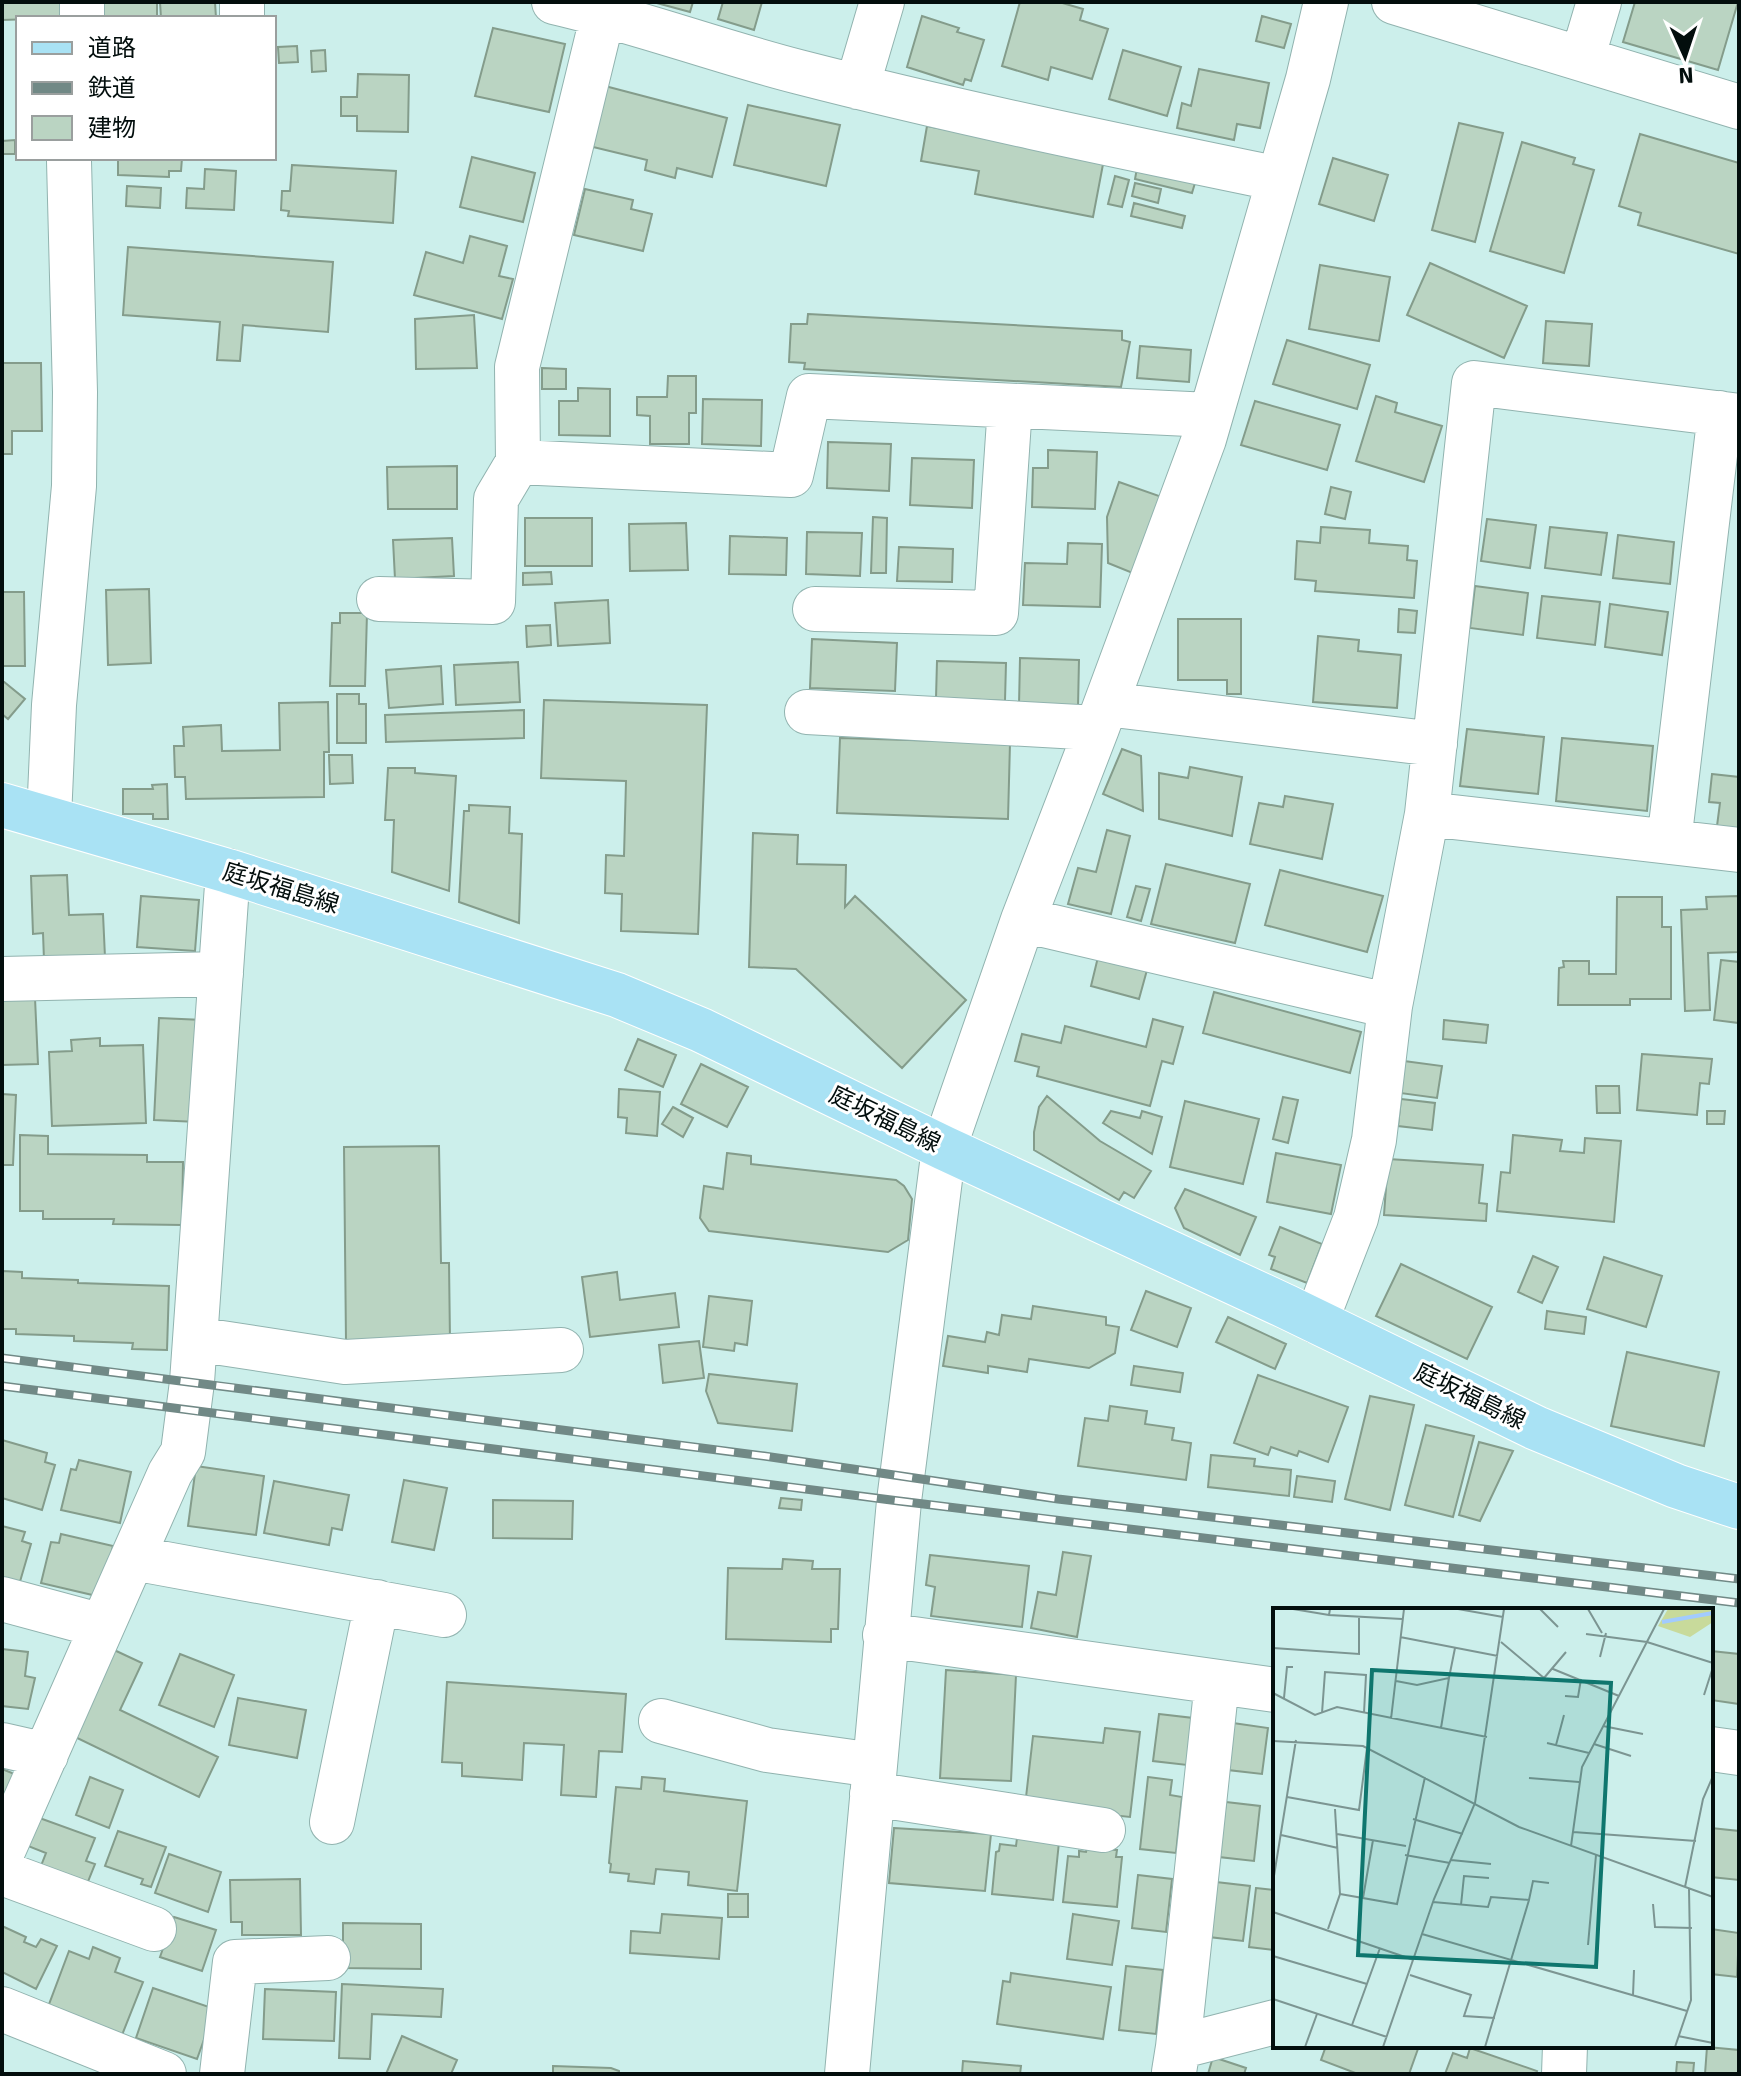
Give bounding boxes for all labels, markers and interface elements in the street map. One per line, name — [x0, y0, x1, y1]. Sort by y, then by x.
legend — [16, 16, 276, 160]
north arrow — [1645, 16, 1725, 96]
text: 道路 — [88, 33, 136, 63]
text: N — [1678, 62, 1694, 89]
text: 鉄道 — [88, 73, 136, 103]
text: 建物 — [88, 113, 136, 143]
street label: 庭坂福島線 — [219, 856, 343, 920]
street label: 庭坂福島線 — [824, 1079, 946, 1159]
street label: 庭坂福島線 — [1409, 1356, 1531, 1436]
inset map — [1273, 1608, 1713, 2048]

